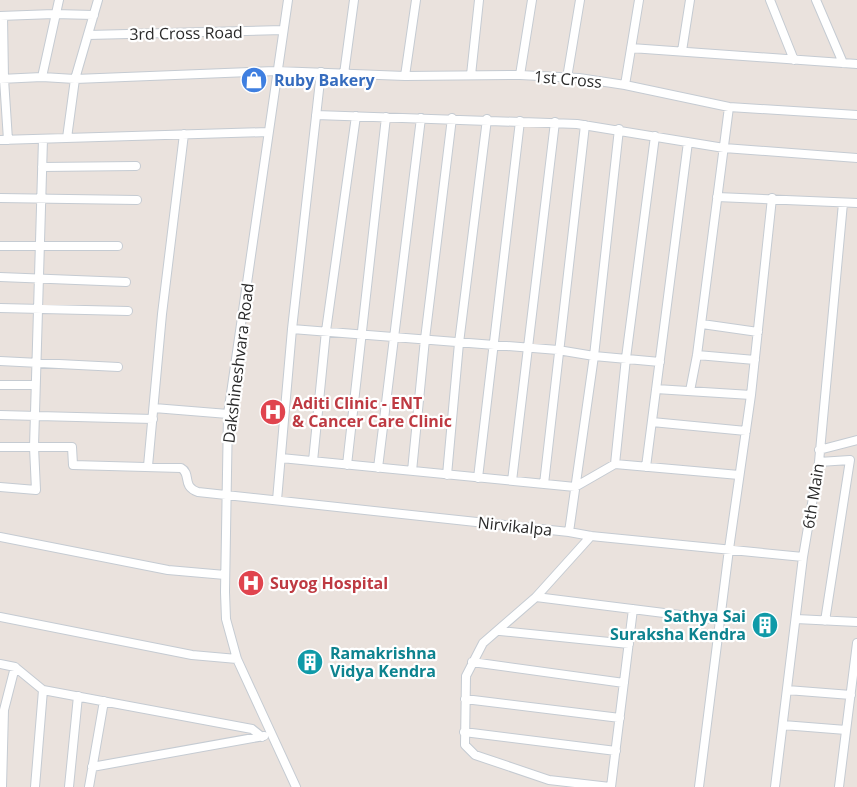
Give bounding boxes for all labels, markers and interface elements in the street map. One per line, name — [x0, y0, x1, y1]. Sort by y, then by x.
street label: 3rd Cross Road — [129, 21, 243, 45]
shop icon: Ruby Bakery — [239, 65, 269, 95]
street label: 1st Cross — [533, 65, 603, 93]
place label: Ruby Bakery — [274, 69, 376, 91]
street label: Dakshineshvara Road — [217, 282, 259, 444]
place label: Aditi Clinic - ENT & Cancer Care Clinic — [292, 392, 452, 432]
hospital icon: Aditi Clinic - ENT & Cancer Care Clinic — [258, 397, 288, 427]
street label: 6th Main — [797, 462, 829, 530]
street label: Nirvikalpa — [477, 511, 553, 541]
hospital icon: Suyog Hospital — [236, 568, 266, 598]
place label: Suyog Hospital — [270, 572, 388, 594]
place label: Sathya Sai Suraksha Kendra — [610, 605, 746, 645]
building icon: Sathya Sai Suraksha Kendra — [750, 610, 780, 640]
place label: Ramakrishna Vidya Kendra — [330, 642, 436, 682]
building icon: Ramakrishna Vidya Kendra — [295, 647, 325, 677]

